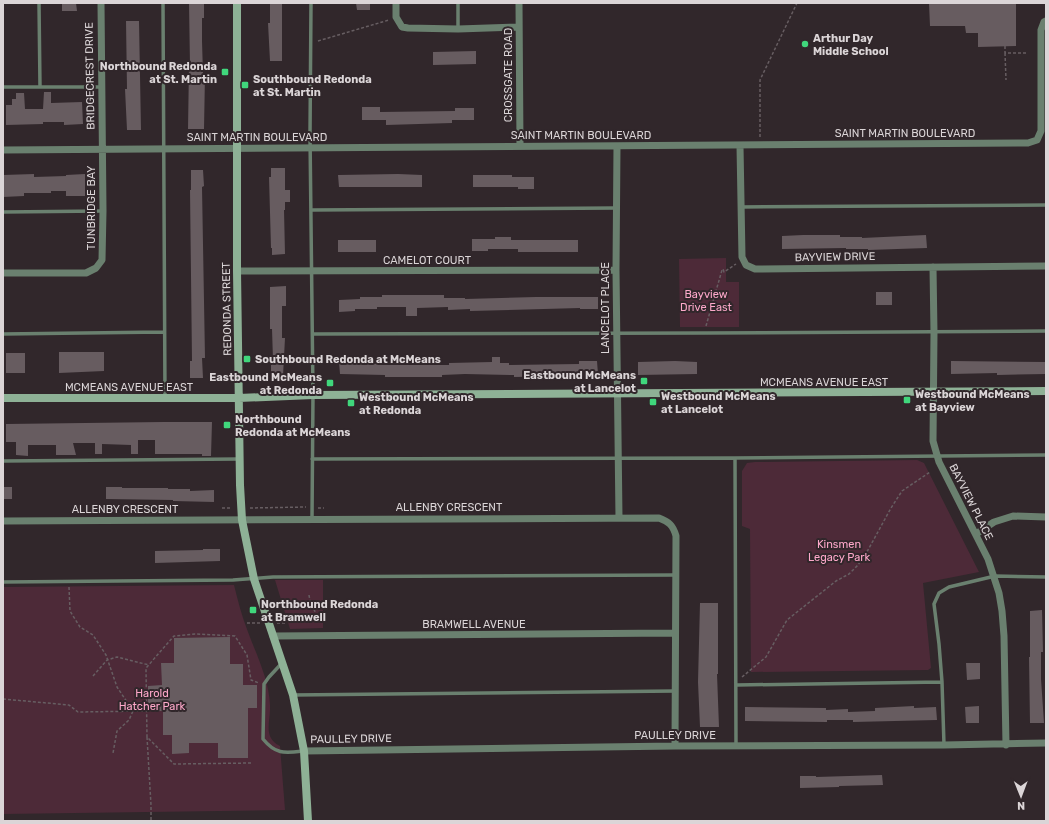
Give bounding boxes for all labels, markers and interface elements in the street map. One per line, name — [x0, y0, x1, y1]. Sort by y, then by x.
street label: BRIDGECREST DRIVE — [83, 22, 97, 130]
street label: CROSSGATE ROAD — [502, 28, 515, 122]
place label: Arthur Day Middle School — [813, 32, 889, 58]
marker: Arthur Day Middle School — [800, 39, 810, 49]
place label: Northbound Redonda at St. Martin — [100, 60, 217, 86]
marker: Northbound Redonda at St. Martin — [220, 67, 230, 77]
place label: Southbound Redonda at St. Martin — [253, 73, 372, 99]
marker: Southbound Redonda at St. Martin — [240, 80, 250, 90]
street label: SAINT MARTIN BOULEVARD — [835, 127, 975, 140]
street label: SAINT MARTIN BOULEVARD — [511, 129, 651, 142]
street label: SAINT MARTIN BOULEVARD — [187, 131, 327, 144]
street label: TUNBRIDGE BAY — [85, 166, 98, 250]
street label: BAYVIEW DRIVE — [794, 250, 876, 264]
street label: CAMELOT COURT — [383, 254, 472, 267]
street label: REDONDA STREET — [220, 261, 234, 356]
street label: LANCELOT PLACE — [599, 262, 612, 354]
park label: Bayview Drive East — [680, 288, 733, 314]
place label: Southbound Redonda at McMeans — [255, 353, 441, 366]
marker: Southbound Redonda at McMeans — [242, 354, 252, 364]
place label: Eastbound McMeans at Lancelot — [523, 369, 636, 395]
place label: Eastbound McMeans at Redonda — [209, 371, 322, 397]
marker: Eastbound McMeans at Lancelot — [639, 376, 649, 386]
street label: MCMEANS AVENUE EAST — [760, 376, 889, 389]
marker: Eastbound McMeans at Redonda — [325, 378, 335, 388]
street label: MCMEANS AVENUE EAST — [65, 381, 194, 394]
place label: Westbound McMeans at Bayview — [915, 388, 1030, 414]
place label: Westbound McMeans at Lancelot — [661, 390, 776, 416]
place label: Westbound McMeans at Redonda — [359, 391, 474, 417]
marker: Westbound McMeans at Bayview — [902, 395, 912, 405]
marker: Westbound McMeans at Lancelot — [648, 397, 658, 407]
marker: Westbound McMeans at Redonda — [346, 398, 356, 408]
place label: Northbound Redonda at McMeans — [235, 413, 350, 439]
marker: Northbound Redonda at McMeans — [222, 420, 232, 430]
street label: BAYVIEW PLACE — [946, 462, 996, 543]
street label: ALLENBY CRESCENT — [396, 501, 503, 514]
street label: ALLENBY CRESCENT — [72, 503, 179, 516]
park label: Kinsmen Legacy Park — [808, 538, 870, 564]
place label: Northbound Redonda at Bramwell — [261, 598, 378, 624]
marker: Northbound Redonda at Bramwell — [248, 605, 258, 615]
street label: BRAMWELL AVENUE — [422, 618, 526, 631]
park label: Harold Hatcher Park — [119, 687, 186, 713]
street label: PAULLEY DRIVE — [634, 729, 716, 742]
street label: PAULLEY DRIVE — [310, 732, 392, 746]
north arrow — [1001, 776, 1041, 816]
text: N — [1017, 799, 1025, 812]

